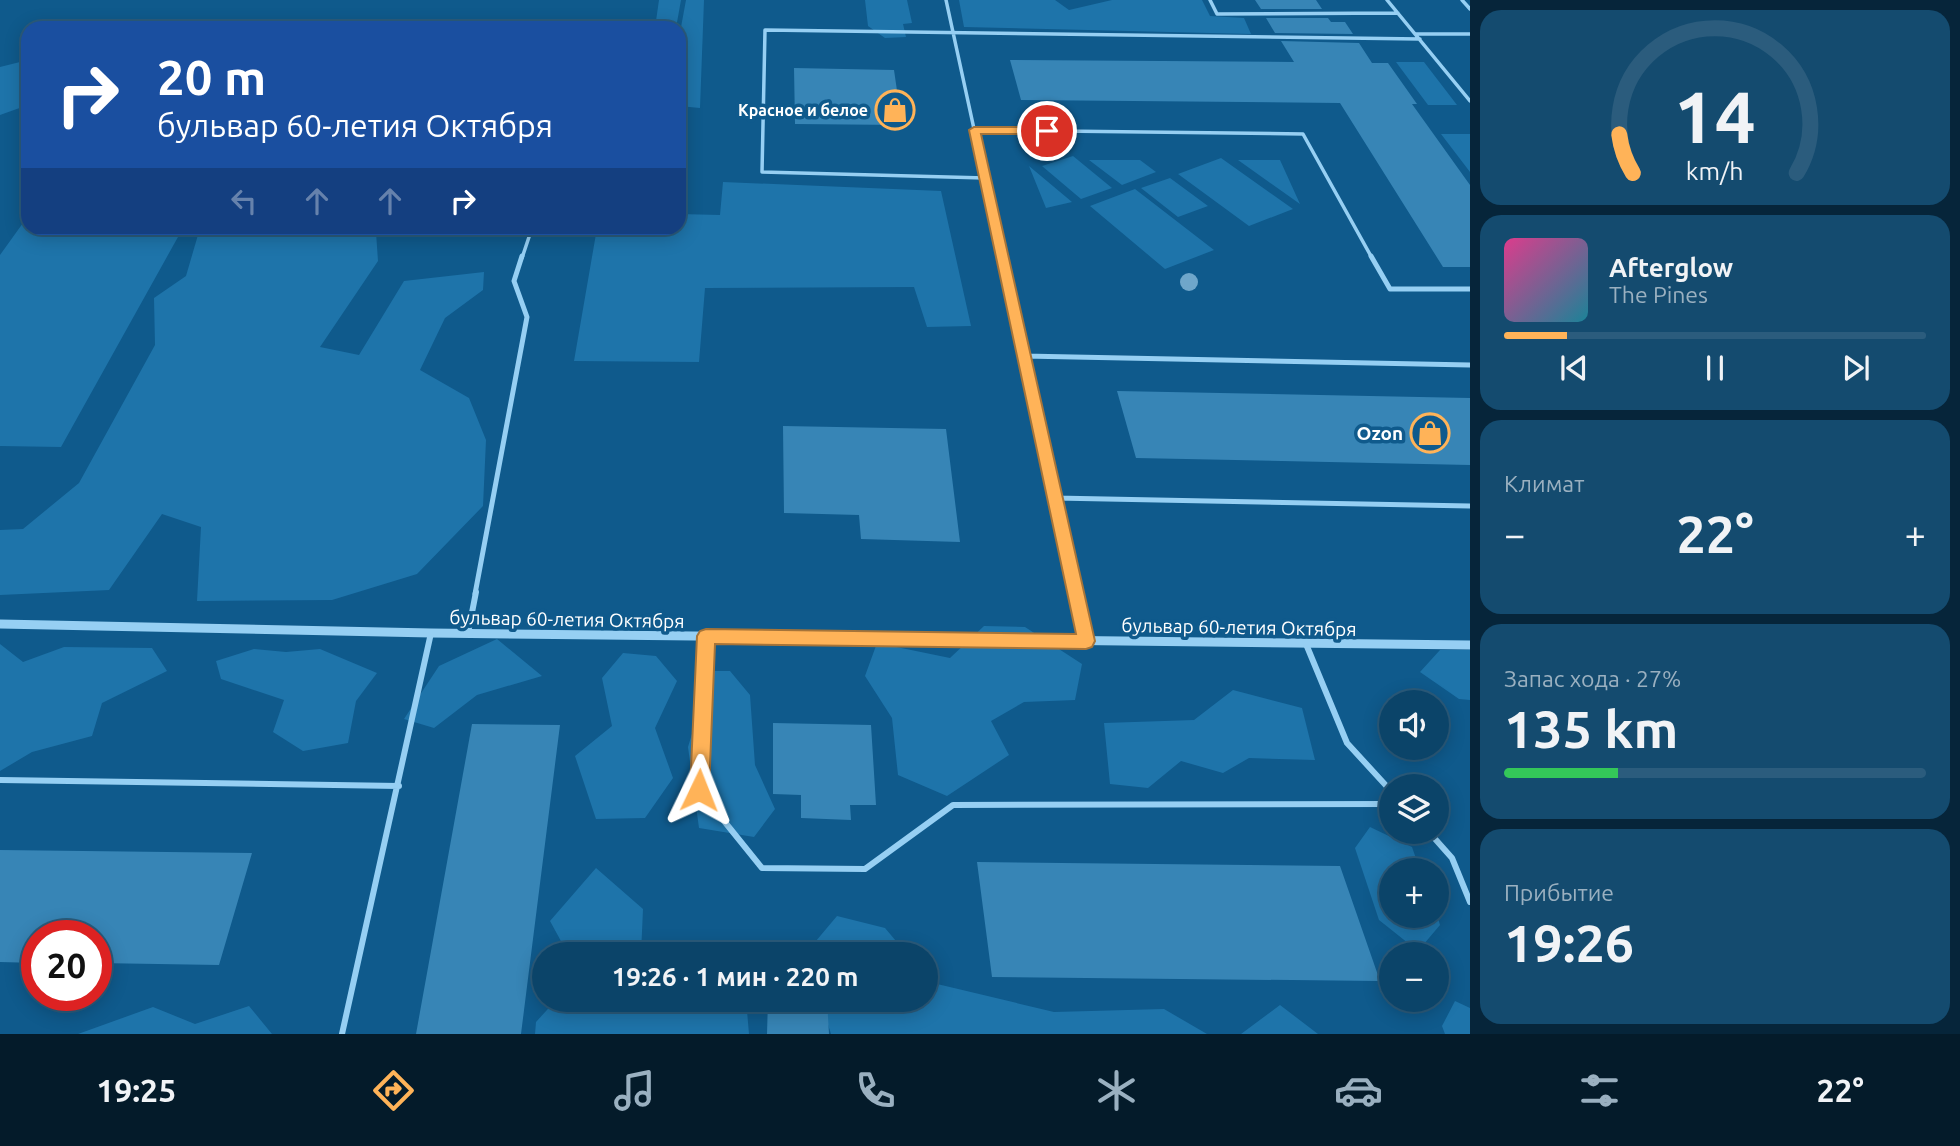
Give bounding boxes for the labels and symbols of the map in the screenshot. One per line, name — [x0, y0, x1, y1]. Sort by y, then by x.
shop icon: Красное и белое — [874, 89, 916, 131]
place label: Красное и белое — [738, 101, 868, 119]
pin — [1017, 101, 1077, 161]
shop icon: Ozon — [1409, 412, 1451, 454]
place label: Ozon — [1356, 422, 1403, 444]
street label: бульвар 60-летия Октября — [449, 606, 685, 632]
street label: бульвар 60-летия Октября — [1121, 614, 1357, 640]
position arrow — [662, 753, 736, 827]
speed limit sign: 20 — [21, 920, 112, 1011]

